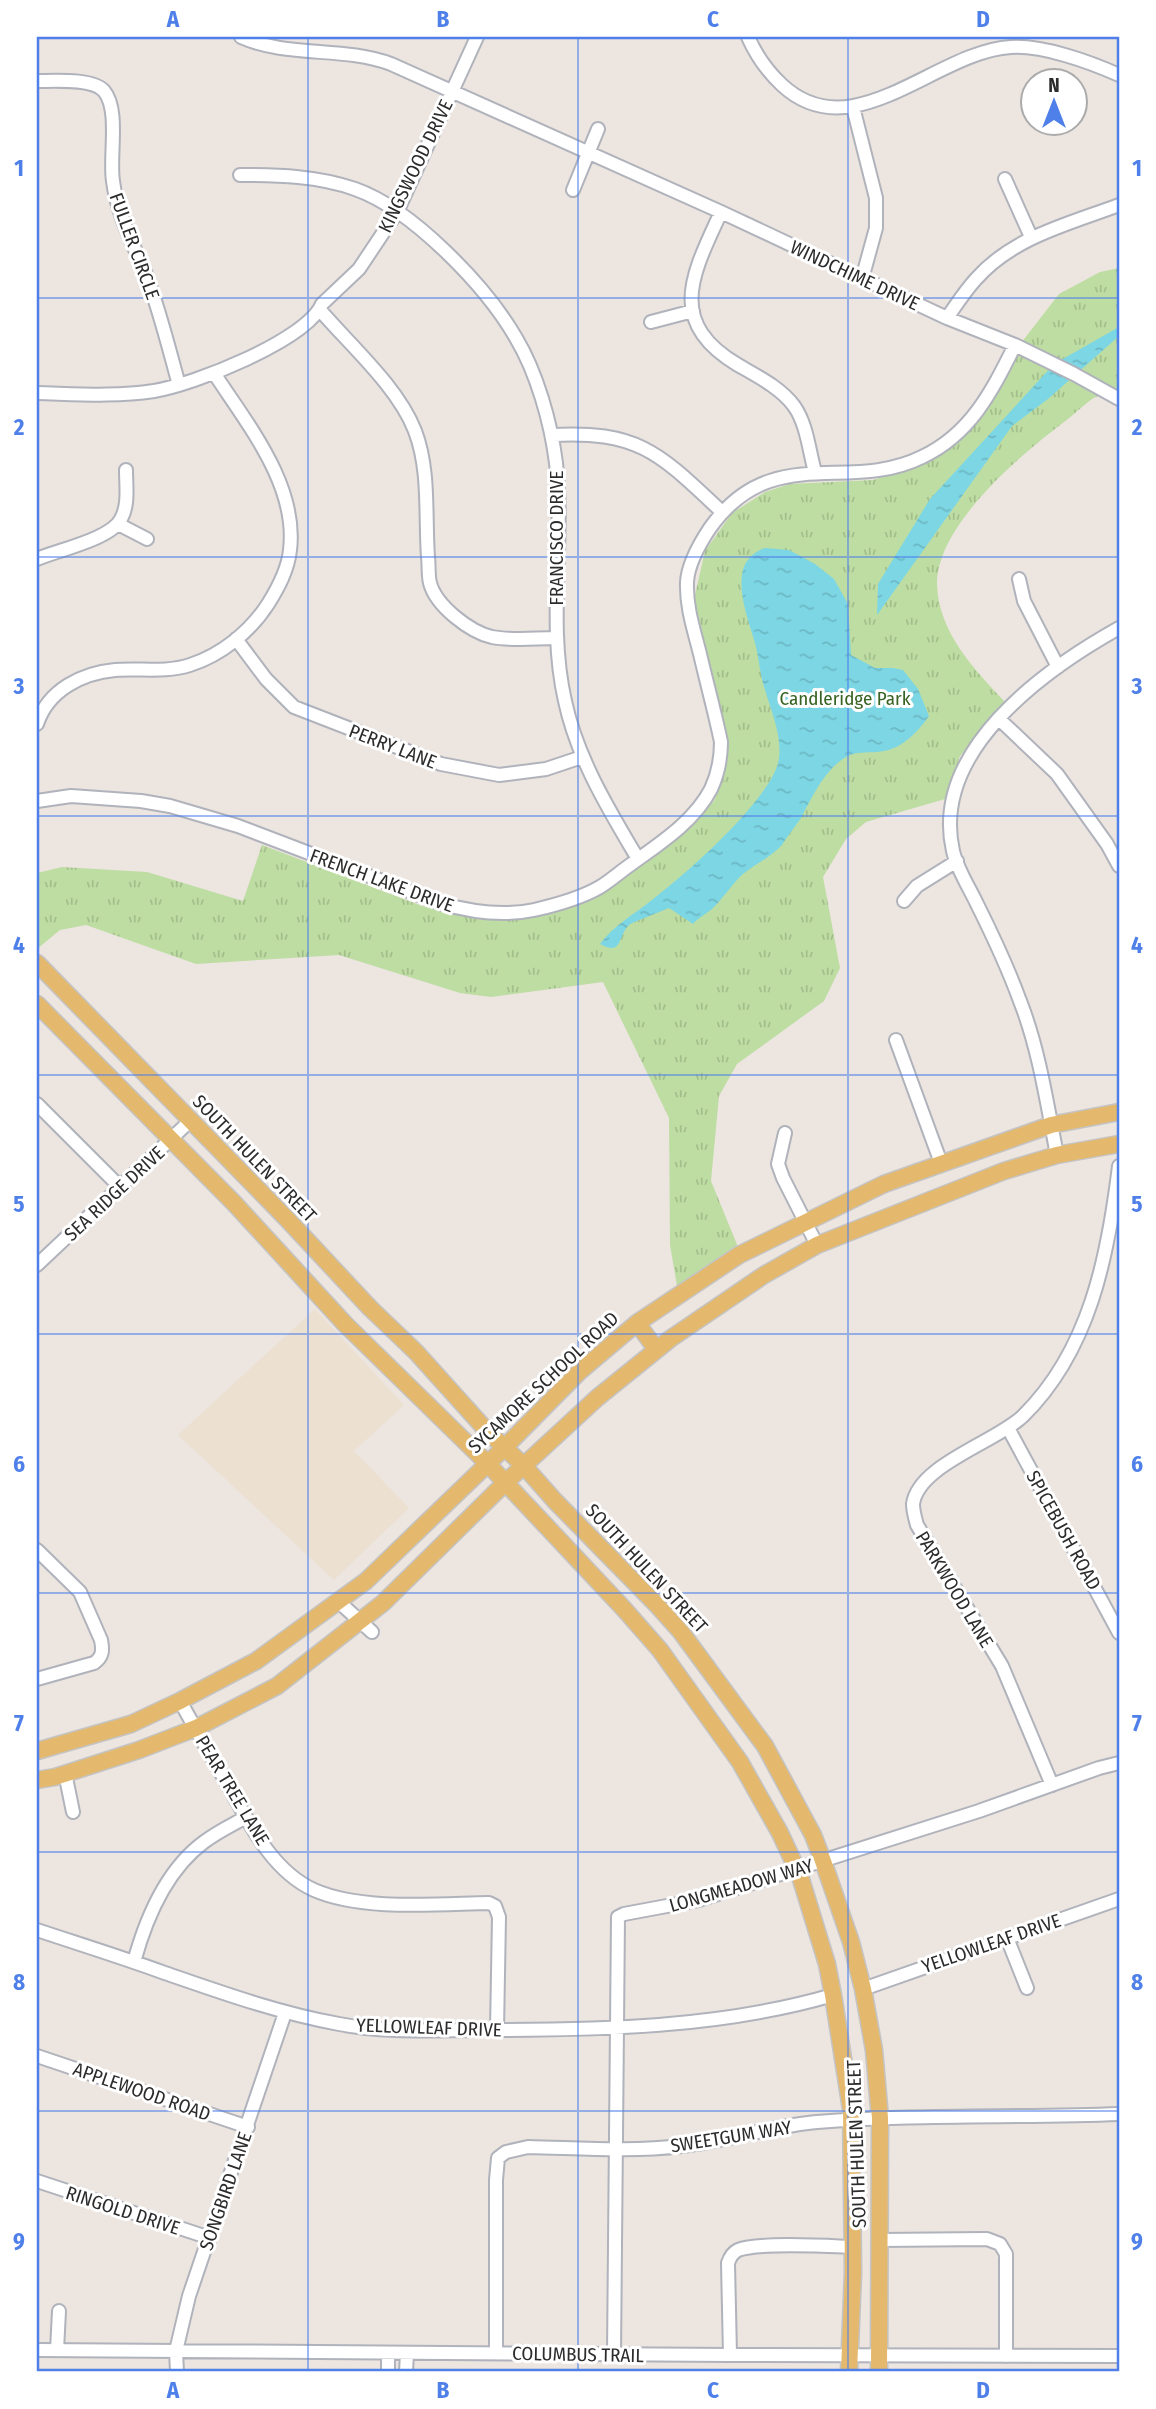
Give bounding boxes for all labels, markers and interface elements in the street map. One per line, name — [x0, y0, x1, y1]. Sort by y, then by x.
text: A — [166, 5, 180, 33]
text: B — [437, 5, 450, 33]
text: C — [707, 5, 719, 33]
text: D — [976, 5, 990, 33]
north arrow — [1020, 66, 1090, 136]
text: N — [1048, 74, 1060, 97]
street label: KINGSWOOD DRIVE — [373, 96, 458, 237]
text: 1 — [14, 154, 24, 182]
text: 1 — [1132, 154, 1142, 182]
street label: FULLER CIRCLE — [105, 190, 164, 303]
street label: WINDCHIME DRIVE — [787, 235, 923, 315]
text: 2 — [13, 413, 25, 441]
text: 2 — [1131, 413, 1143, 441]
street label: FRANCISCO DRIVE — [545, 470, 568, 605]
text: 3 — [13, 672, 25, 700]
text: 3 — [1131, 672, 1143, 700]
park label: Candleridge Park — [779, 687, 911, 710]
street label: PERRY LANE — [346, 719, 440, 774]
street label: FRENCH LAKE DRIVE — [307, 844, 457, 917]
text: 4 — [13, 931, 25, 959]
text: 4 — [1131, 931, 1143, 959]
street label: SOUTH HULEN STREET — [188, 1090, 321, 1227]
street label: SEA RIDGE DRIVE — [60, 1141, 169, 1246]
text: 5 — [13, 1190, 25, 1218]
text: 5 — [1131, 1190, 1143, 1218]
street label: SYCAMORE SCHOOL ROAD — [464, 1307, 623, 1458]
text: 6 — [13, 1450, 25, 1478]
text: 6 — [1131, 1450, 1143, 1478]
street label: SPICEBUSH ROAD — [1021, 1467, 1106, 1594]
street label: SOUTH HULEN STREET — [581, 1499, 713, 1638]
street label: PARKWOOD LANE — [911, 1527, 998, 1652]
text: 7 — [14, 1709, 24, 1737]
text: 7 — [1132, 1709, 1142, 1737]
street label: PEAR TREE LANE — [191, 1731, 274, 1849]
street label: LONGMEADOW WAY — [666, 1854, 816, 1917]
street label: YELLOWLEAF DRIVE — [919, 1909, 1064, 1978]
text: 8 — [13, 1968, 25, 1996]
text: 8 — [1131, 1968, 1143, 1996]
street label: YELLOWLEAF DRIVE — [356, 2013, 502, 2042]
street label: APPLEWOOD ROAD — [70, 2057, 214, 2126]
street label: SOUTH HULEN STREET — [842, 2059, 871, 2228]
street label: SWEETGUM WAY — [669, 2115, 794, 2157]
street label: SONGBIRD LANE — [194, 2129, 257, 2253]
street label: RINGOLD DRIVE — [63, 2181, 183, 2240]
text: 9 — [13, 2227, 25, 2255]
text: 9 — [1131, 2227, 1143, 2255]
street label: COLUMBUS TRAIL — [512, 2342, 645, 2367]
text: A — [166, 2376, 180, 2404]
text: B — [437, 2376, 450, 2404]
text: C — [707, 2376, 719, 2404]
text: D — [976, 2376, 990, 2404]

